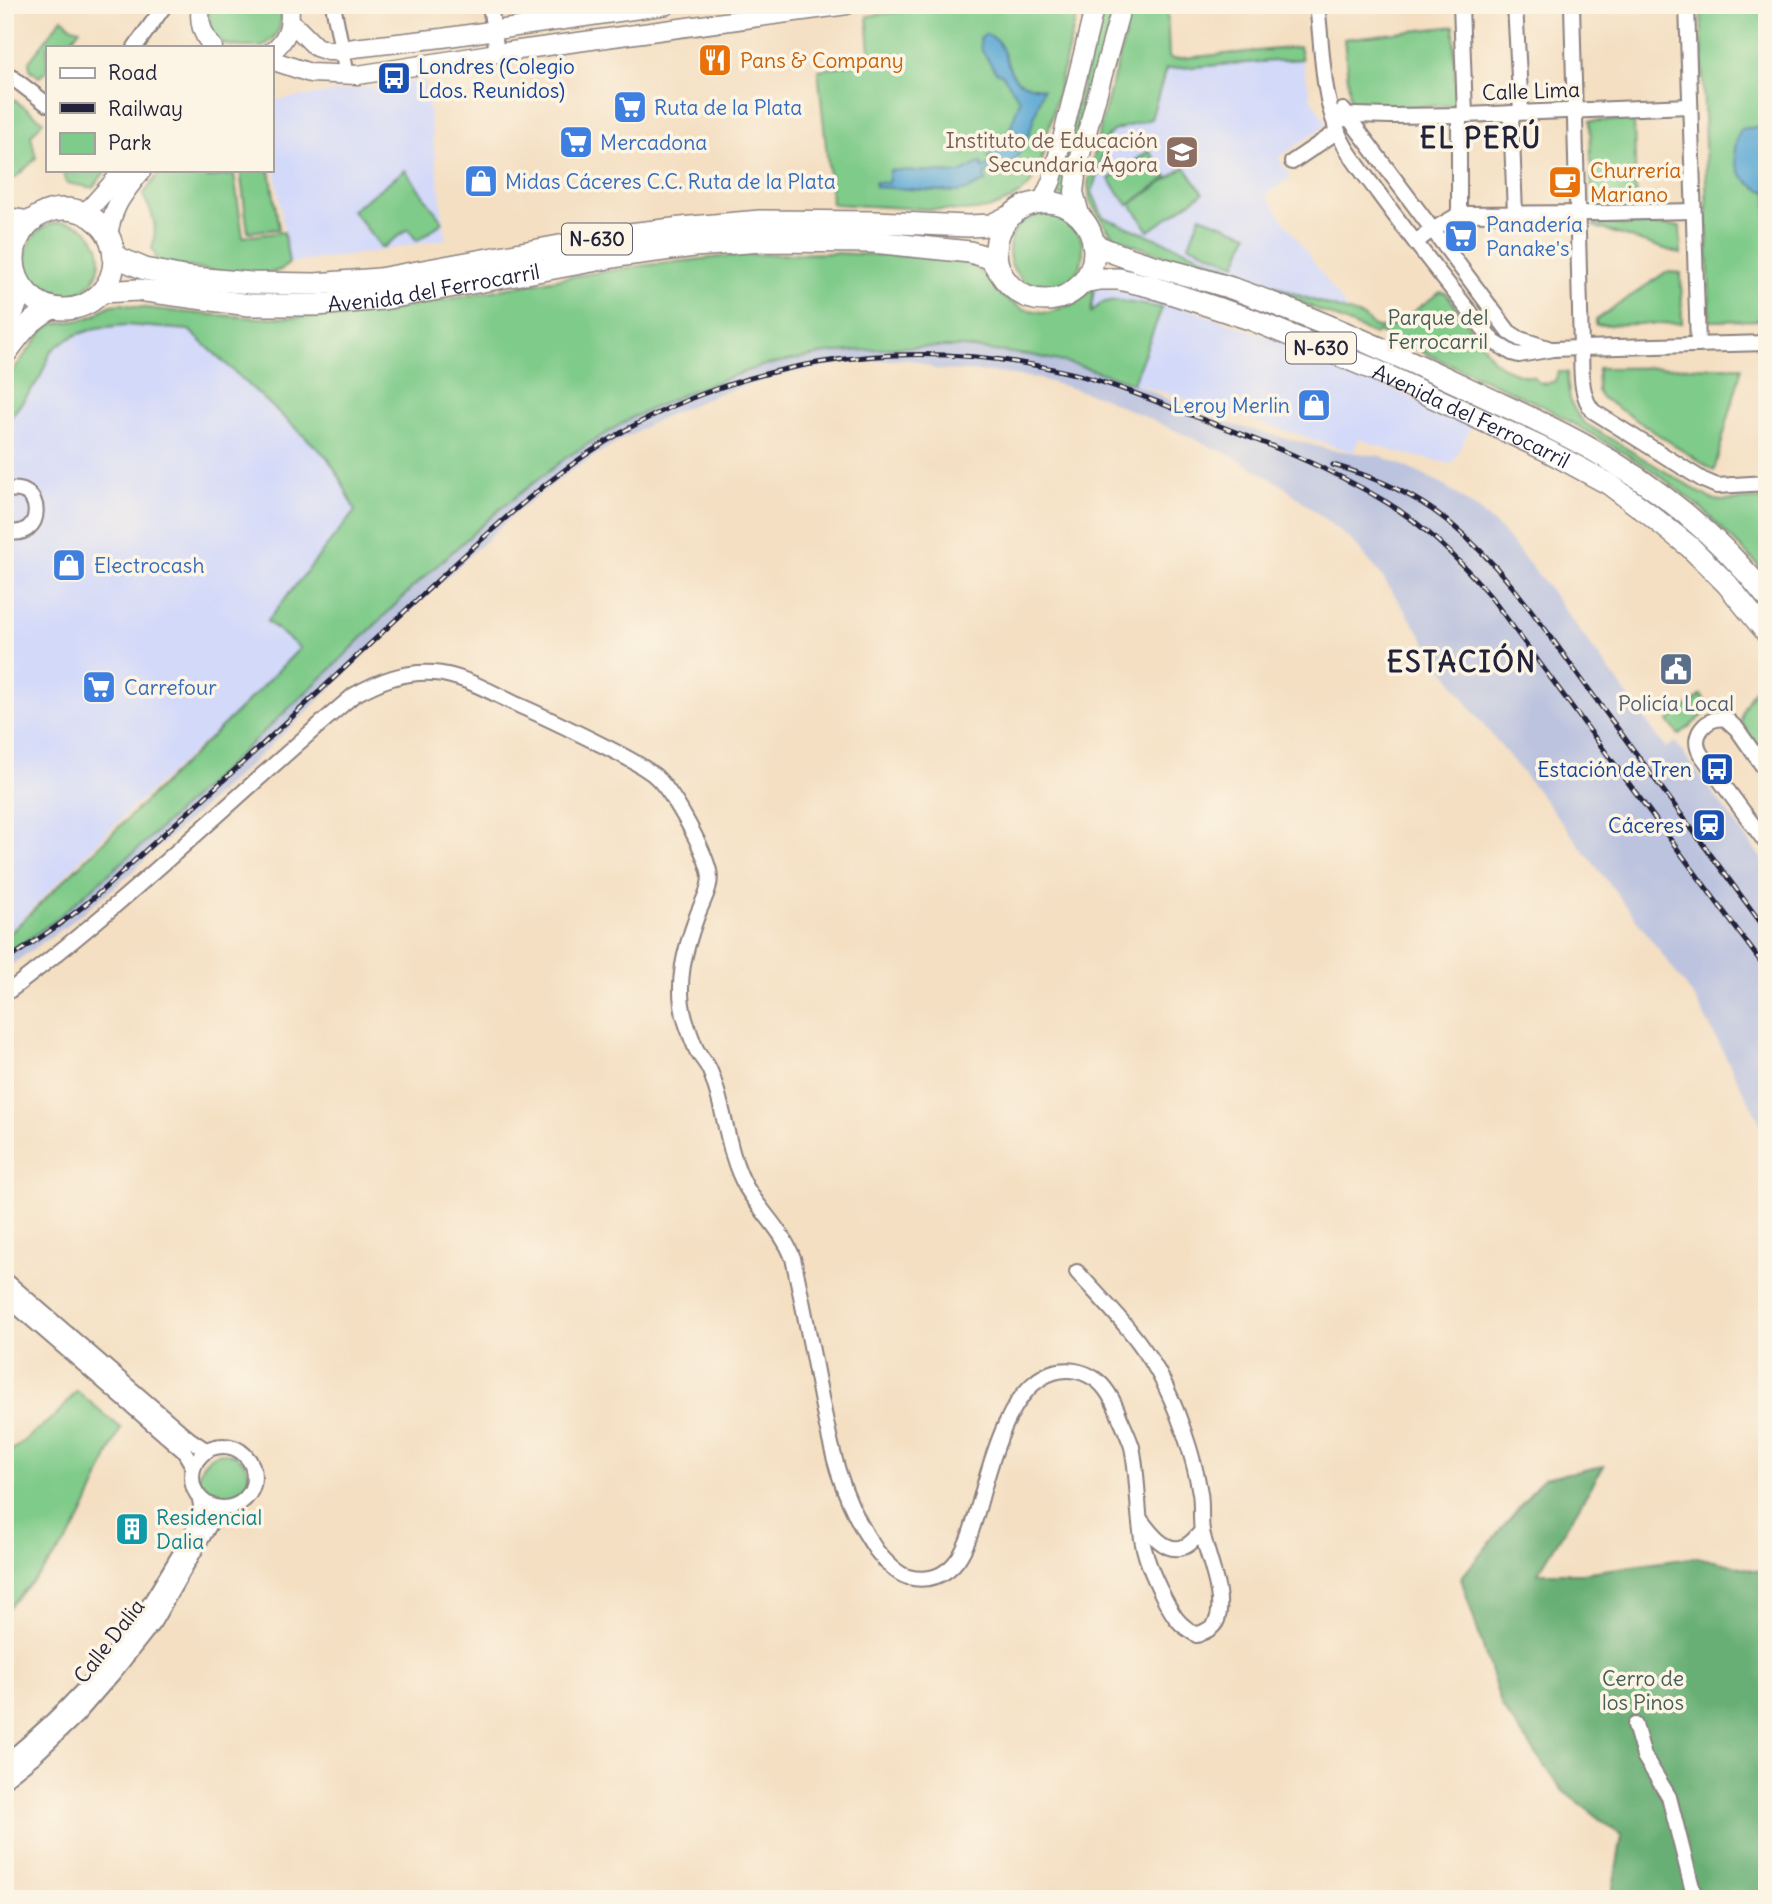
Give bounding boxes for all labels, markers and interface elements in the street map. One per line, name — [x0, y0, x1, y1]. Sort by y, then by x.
restaurant icon: Pans & Company — [696, 41, 734, 79]
legend — [46, 46, 273, 172]
place label: Pans & Company — [740, 47, 904, 74]
place label: Londres (Colegio Ldos. Reunidos) — [418, 53, 575, 104]
text: Road — [108, 59, 157, 86]
bus stop icon: Londres (Colegio Ldos. Reunidos) — [375, 59, 413, 97]
street label: Calle Lima — [1482, 76, 1580, 106]
supermarket icon: Ruta de la Plata — [611, 88, 649, 126]
place label: Ruta de la Plata — [654, 94, 802, 121]
text: Railway — [108, 95, 183, 122]
district label: EL PERÚ — [1420, 119, 1542, 156]
supermarket icon: Mercadona — [557, 123, 595, 161]
place label: Instituto de Educación Secundaria Ágora — [945, 127, 1158, 178]
text: Park — [108, 129, 151, 156]
place label: Mercadona — [600, 129, 707, 156]
school or university icon: Instituto de Educación Secundaria Ágora — [1163, 133, 1201, 171]
place label: Churrería Mariano — [1590, 157, 1681, 208]
shop icon: Midas Cáceres C.C. Ruta de la Plata — [462, 162, 500, 200]
cafe icon: Churrería Mariano — [1546, 163, 1584, 201]
place label: Midas Cáceres C.C. Ruta de la Plata — [505, 168, 836, 195]
place label: Panadería Panake's — [1486, 211, 1583, 262]
supermarket icon: Panadería Panake's — [1442, 217, 1480, 255]
road number: N-630 — [562, 224, 632, 255]
street label: Avenida del Ferrocarril — [326, 257, 542, 317]
park label: Parque del Ferrocarril — [1388, 304, 1488, 355]
road number: N-630 — [1286, 332, 1356, 364]
street label: Avenida del Ferrocarril — [1369, 358, 1575, 474]
shop icon: Leroy Merlin — [1295, 386, 1333, 424]
place label: Leroy Merlin — [1172, 392, 1290, 419]
shop icon: Electrocash — [50, 546, 88, 584]
place label: Electrocash — [94, 552, 205, 579]
district label: ESTACIÓN — [1387, 643, 1537, 680]
public building icon: Policía Local — [1657, 650, 1695, 688]
supermarket icon: Carrefour — [80, 668, 118, 706]
place label: Carrefour — [124, 674, 217, 701]
place label: Policía Local — [1618, 690, 1734, 717]
bus stop icon: Estación de Tren — [1698, 750, 1736, 788]
place label: Estación de Tren — [1537, 756, 1692, 783]
station icon: Cáceres — [1690, 806, 1728, 844]
place label: Cáceres — [1608, 812, 1684, 839]
place label: Residencial Dalia — [156, 1504, 262, 1555]
building icon: Residencial Dalia — [113, 1510, 151, 1548]
street label: Calle Dalia — [68, 1593, 150, 1689]
park label: Cerro de los Pinos — [1602, 1665, 1684, 1716]

